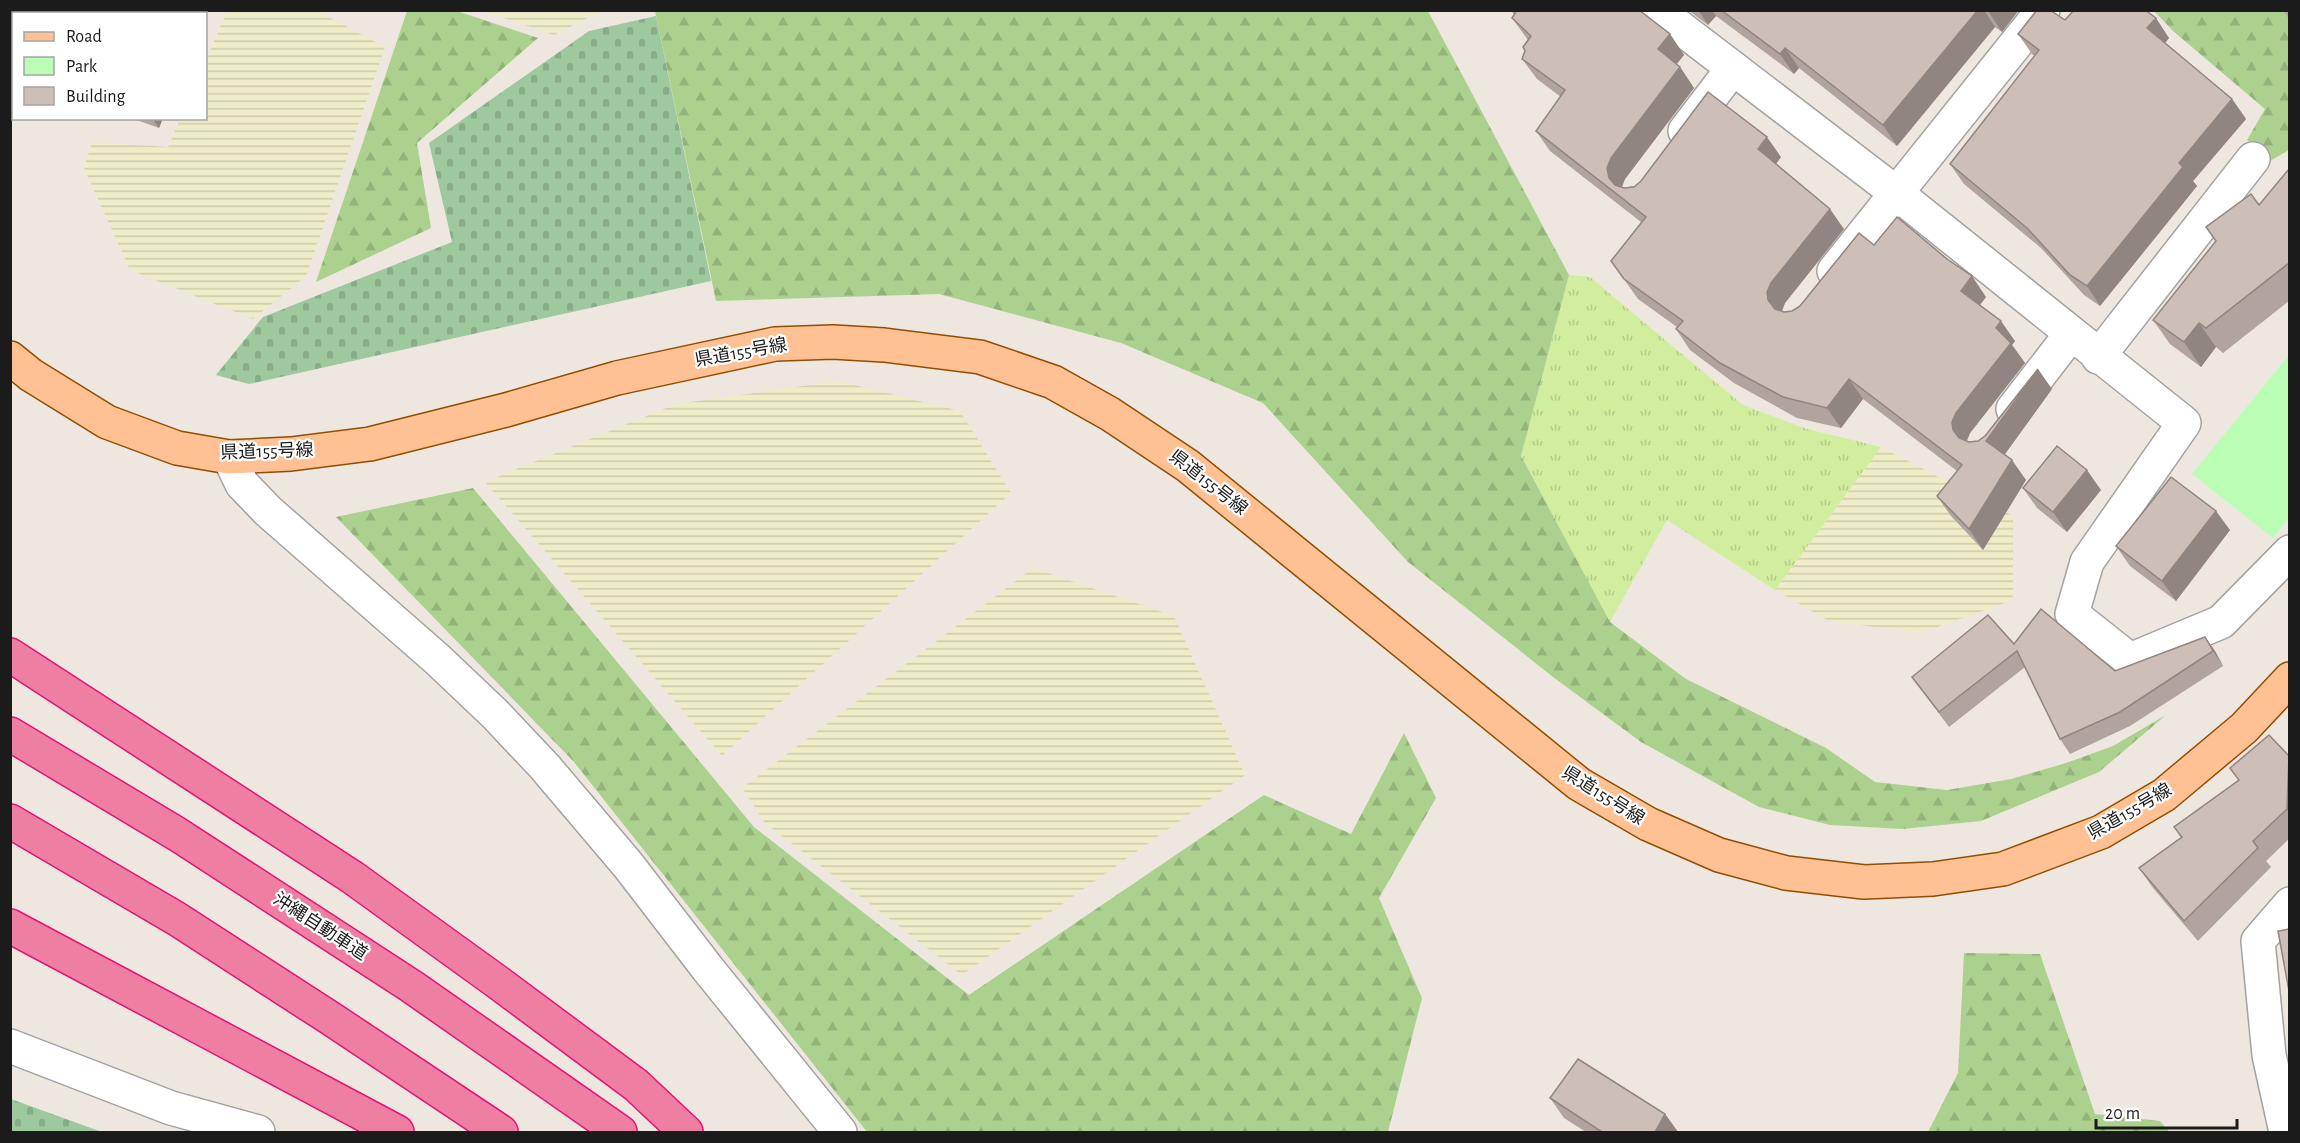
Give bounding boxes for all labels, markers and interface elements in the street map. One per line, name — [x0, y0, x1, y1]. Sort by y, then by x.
legend — [12, 12, 207, 120]
text: Road — [66, 28, 102, 46]
text: Park — [66, 58, 98, 76]
text: Building — [66, 88, 126, 106]
street label: 県道155号線 — [693, 334, 788, 370]
street label: 県道155号線 — [220, 439, 314, 463]
street label: 県道155号線 — [1166, 446, 1252, 519]
street label: 県道155号線 — [1559, 762, 1648, 828]
street label: 県道155号線 — [2084, 779, 2175, 843]
street label: 沖縄自動車道 — [270, 888, 371, 964]
scale bar — [2096, 1092, 2237, 1130]
text: 20 m — [2105, 1105, 2140, 1123]

